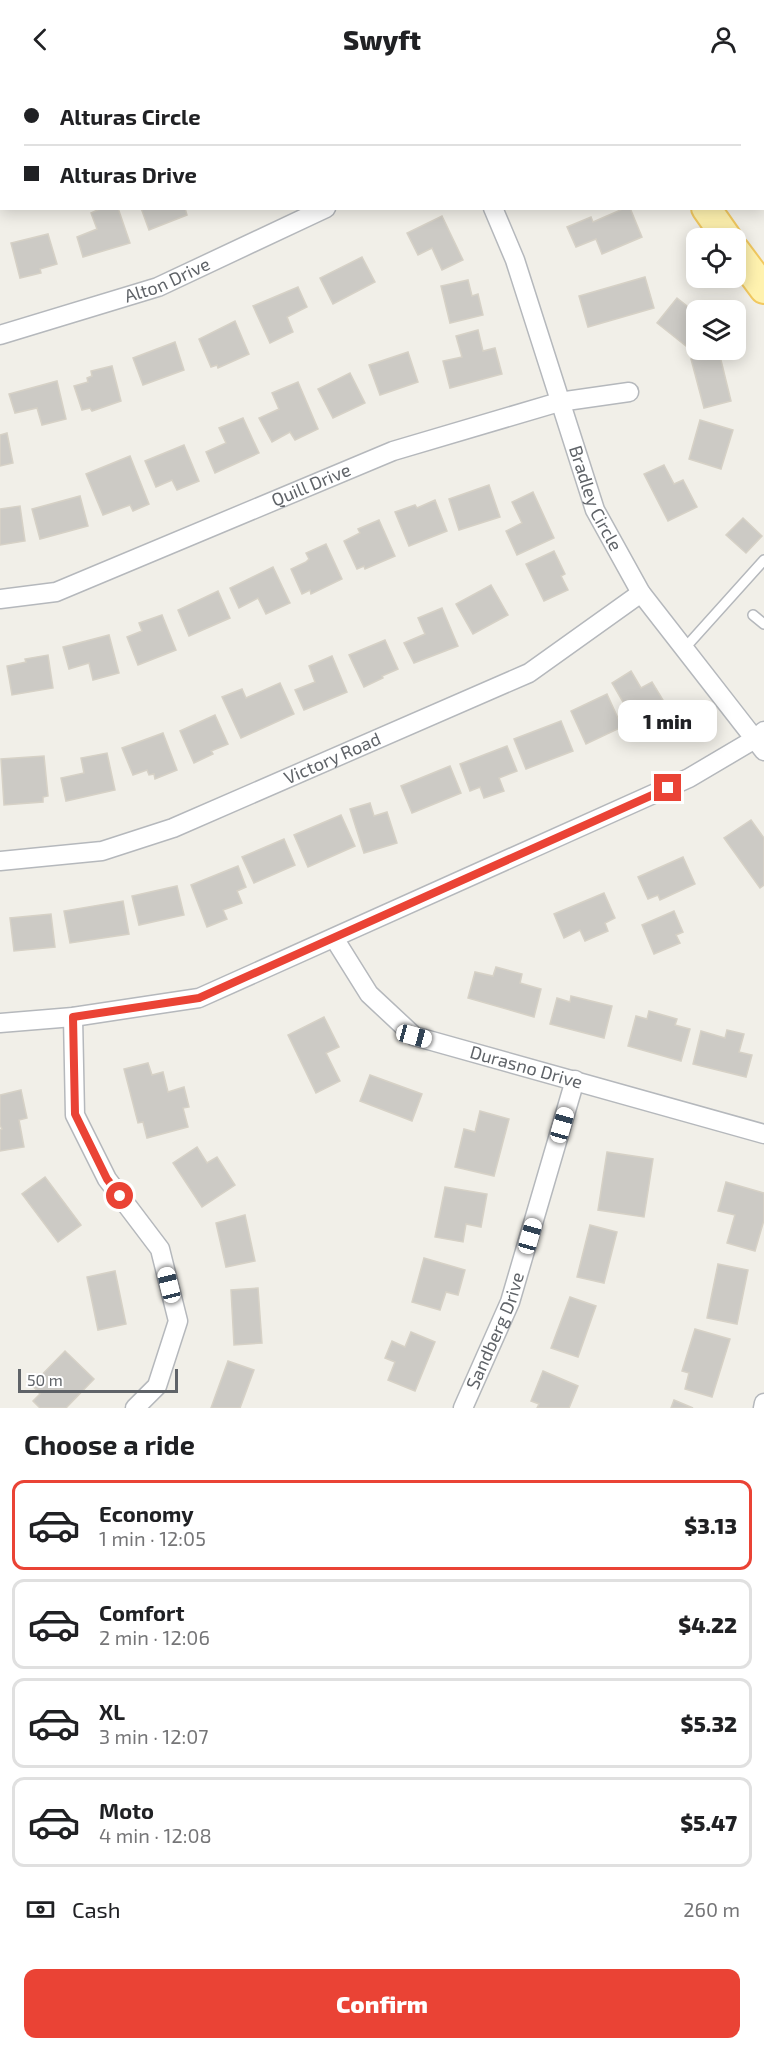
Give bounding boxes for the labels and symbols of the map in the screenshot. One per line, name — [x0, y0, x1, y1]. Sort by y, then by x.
street label: Alton Drive — [121, 252, 213, 307]
street label: Bradley Circle — [565, 442, 627, 554]
street label: Quill Drive — [268, 458, 354, 511]
callout: 1 min — [618, 701, 718, 743]
street label: Victory Road — [280, 727, 384, 788]
route end — [654, 774, 681, 801]
car — [394, 1023, 434, 1049]
street label: Durasno Drive — [468, 1040, 585, 1093]
car — [548, 1105, 576, 1145]
route start — [106, 1182, 133, 1209]
car — [516, 1216, 544, 1256]
car — [156, 1265, 182, 1305]
street label: Sandberg Drive — [461, 1269, 528, 1392]
scale bar — [18, 1366, 178, 1394]

